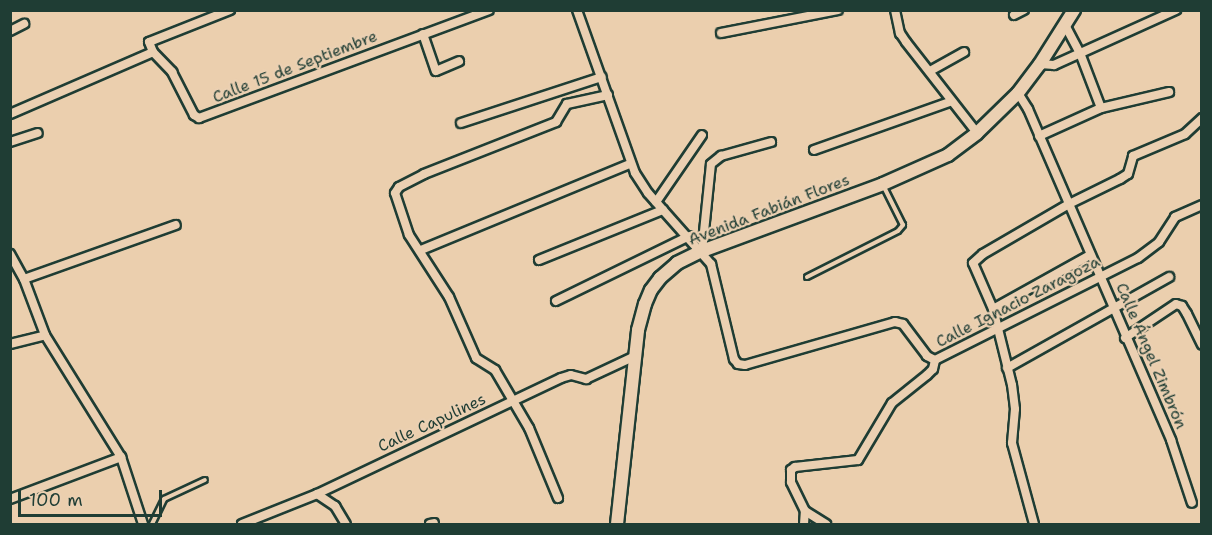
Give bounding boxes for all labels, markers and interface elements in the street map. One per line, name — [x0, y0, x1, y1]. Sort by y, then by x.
street label: Calle 15 de Septiembre — [210, 27, 380, 107]
street label: Avenida Fabián Flores — [686, 170, 852, 250]
street label: Calle Ignacio Zaragoza — [933, 252, 1103, 352]
street label: Calle Ángel Zimbrón — [1112, 280, 1190, 432]
street label: Calle Capulines — [375, 390, 489, 456]
scale bar — [21, 478, 165, 516]
text: 100 m — [29, 488, 83, 512]

